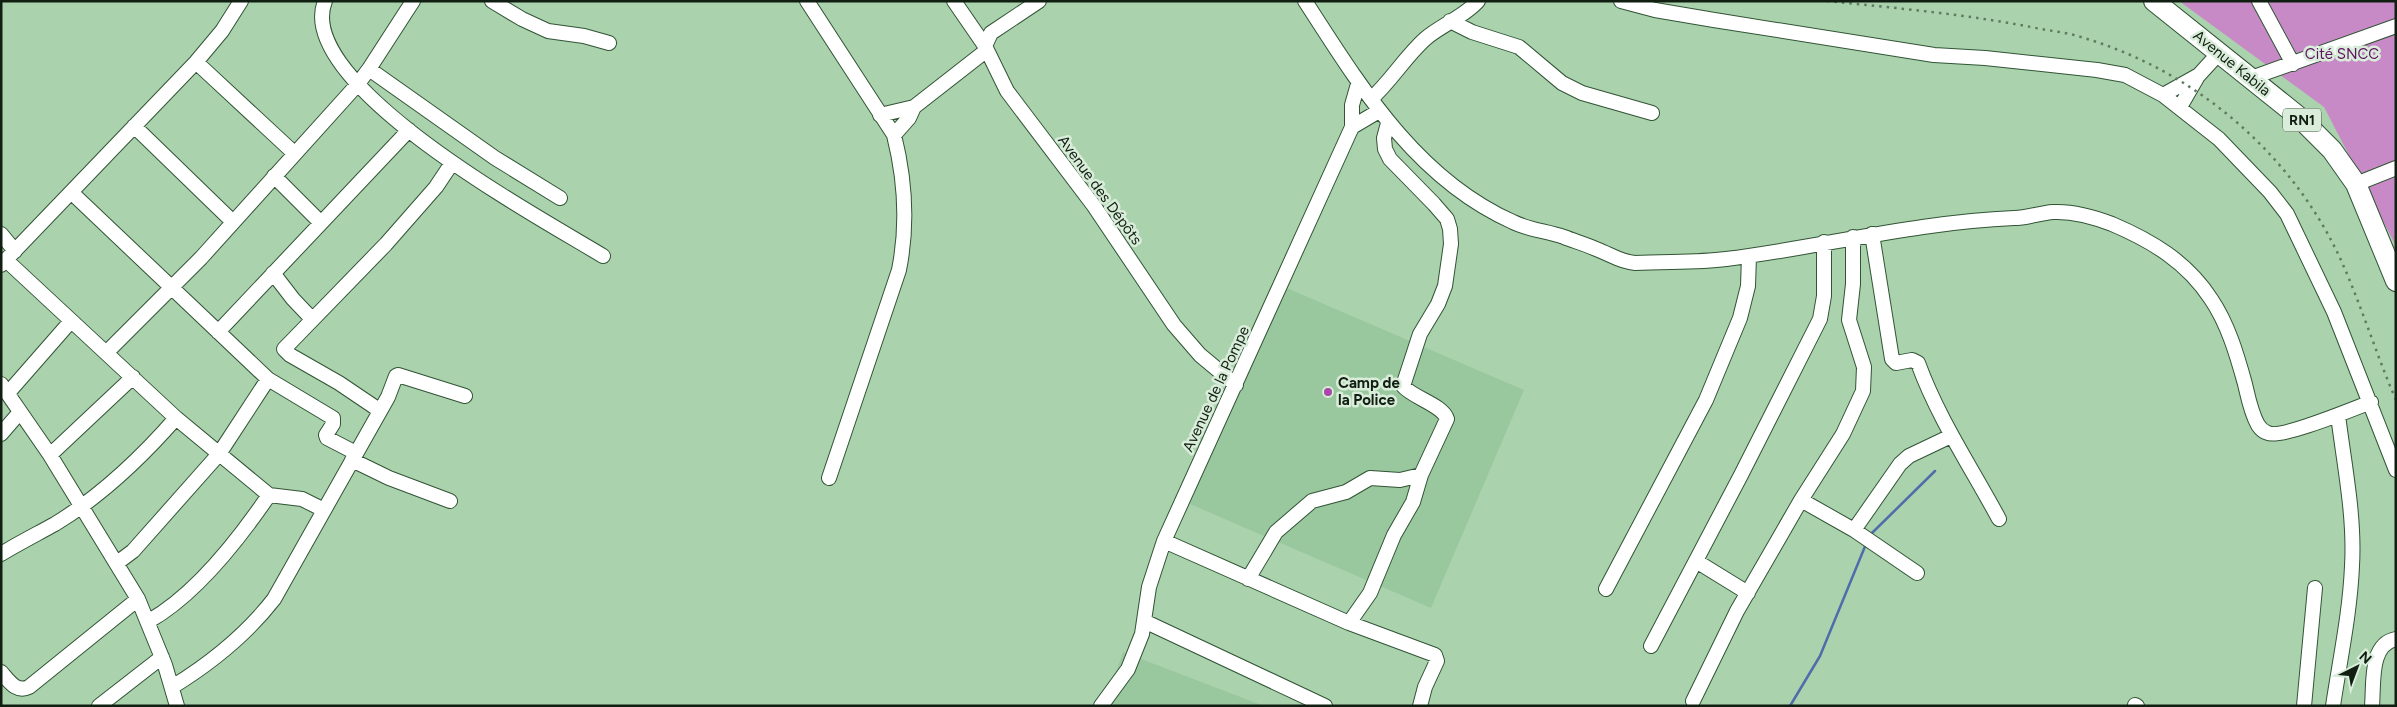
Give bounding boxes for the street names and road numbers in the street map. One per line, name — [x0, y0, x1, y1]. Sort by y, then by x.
street label: Avenue Kabila — [2190, 26, 2274, 100]
road number: RN1 — [2283, 108, 2321, 132]
street label: Avenue des Dépôts — [1054, 132, 1146, 248]
street label: Avenue de la Pompe — [1179, 323, 1253, 455]

